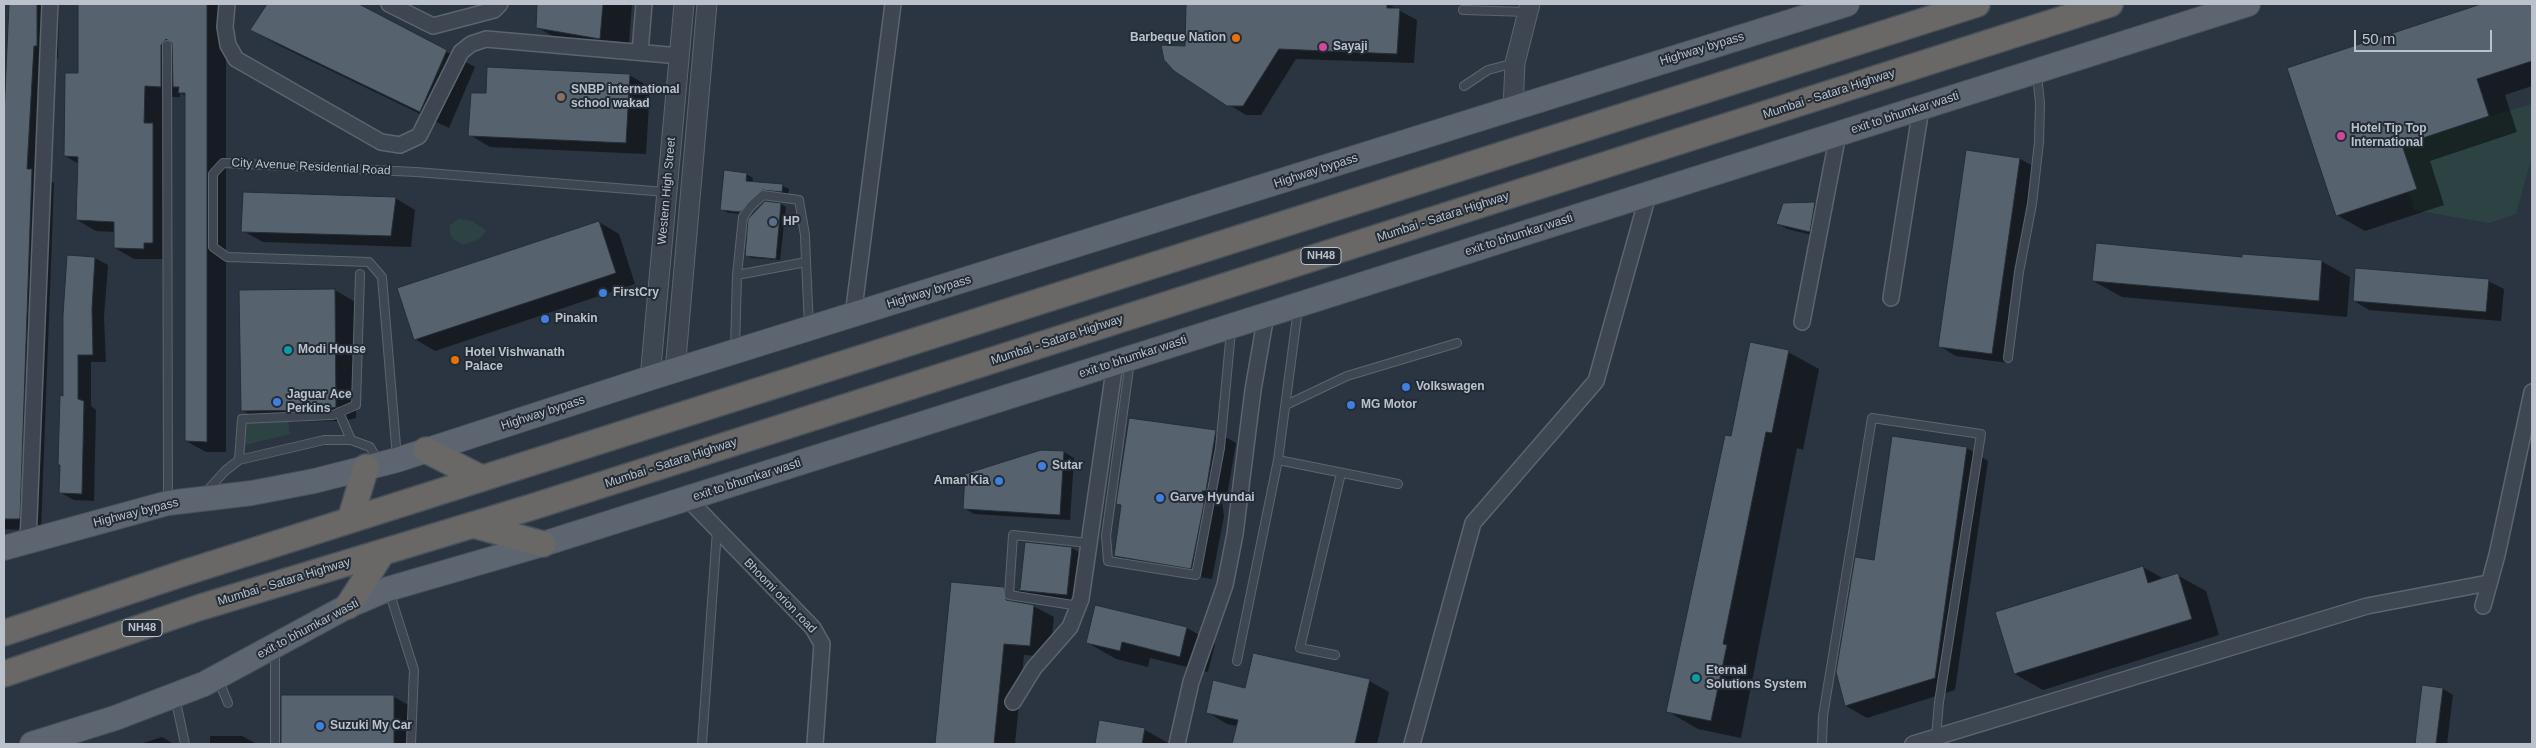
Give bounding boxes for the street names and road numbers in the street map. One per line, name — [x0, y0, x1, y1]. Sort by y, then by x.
street label: Highway bypass — [1658, 29, 1746, 69]
street label: Mumbai - Satara Highway — [1761, 66, 1897, 122]
street label: exit to bhumkar wasti — [1849, 89, 1961, 137]
street label: Western High Street — [655, 137, 679, 245]
street label: Highway bypass — [1272, 151, 1360, 191]
street label: City Avenue Residential Road — [231, 156, 391, 178]
street label: Mumbai - Satara Highway — [1375, 189, 1511, 245]
street label: exit to bhumkar wasti — [1463, 211, 1575, 259]
road number: NH48 — [1301, 248, 1341, 264]
street label: Highway bypass — [885, 272, 973, 312]
street label: Mumbai - Satara Highway — [989, 312, 1125, 368]
street label: exit to bhumkar wasti — [1077, 333, 1189, 381]
street label: Highway bypass — [499, 393, 587, 433]
street label: Mumbai - Satara Highway — [603, 435, 739, 491]
street label: exit to bhumkar wasti — [691, 456, 803, 504]
street label: Highway bypass — [92, 495, 180, 531]
street label: Mumbai - Satara Highway — [216, 555, 352, 609]
street label: Bhoomi orion road — [741, 556, 819, 636]
street label: exit to bhumkar wasti — [255, 596, 361, 662]
road number: NH48 — [122, 620, 162, 636]

